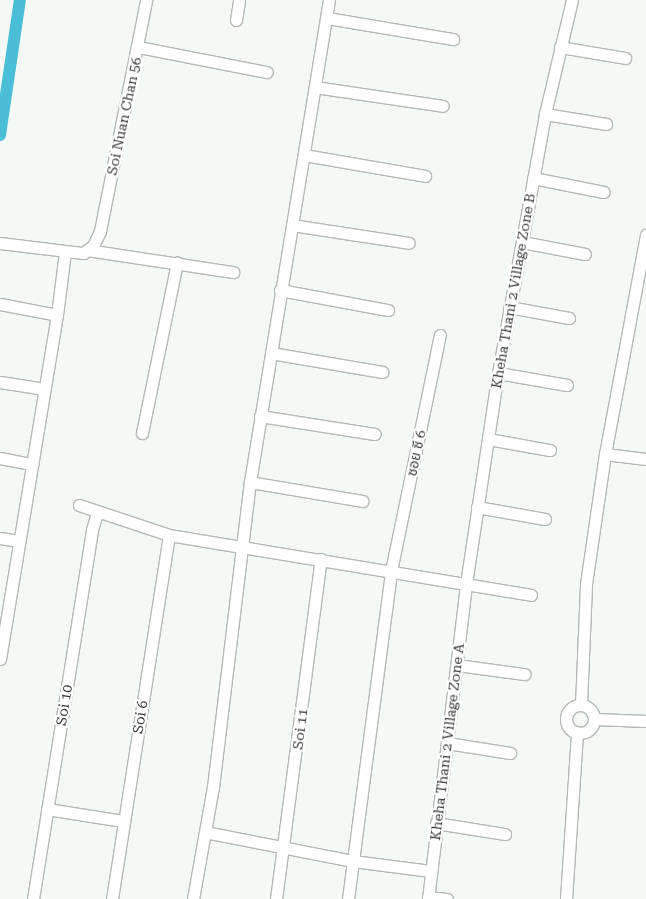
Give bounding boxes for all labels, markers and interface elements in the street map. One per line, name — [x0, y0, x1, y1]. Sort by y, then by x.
street label: Soi Nuan Chan 56 — [103, 55, 145, 177]
street label: Kheha Thani 2 Village Zone B — [488, 192, 538, 390]
street label: ซอย ซี 6 — [403, 428, 429, 478]
street label: Kheha Thani 2 Village Zone A — [427, 643, 467, 841]
street label: Soi 10 — [52, 683, 76, 727]
street label: Soi 6 — [129, 699, 151, 735]
street label: Soi 11 — [289, 708, 311, 750]

